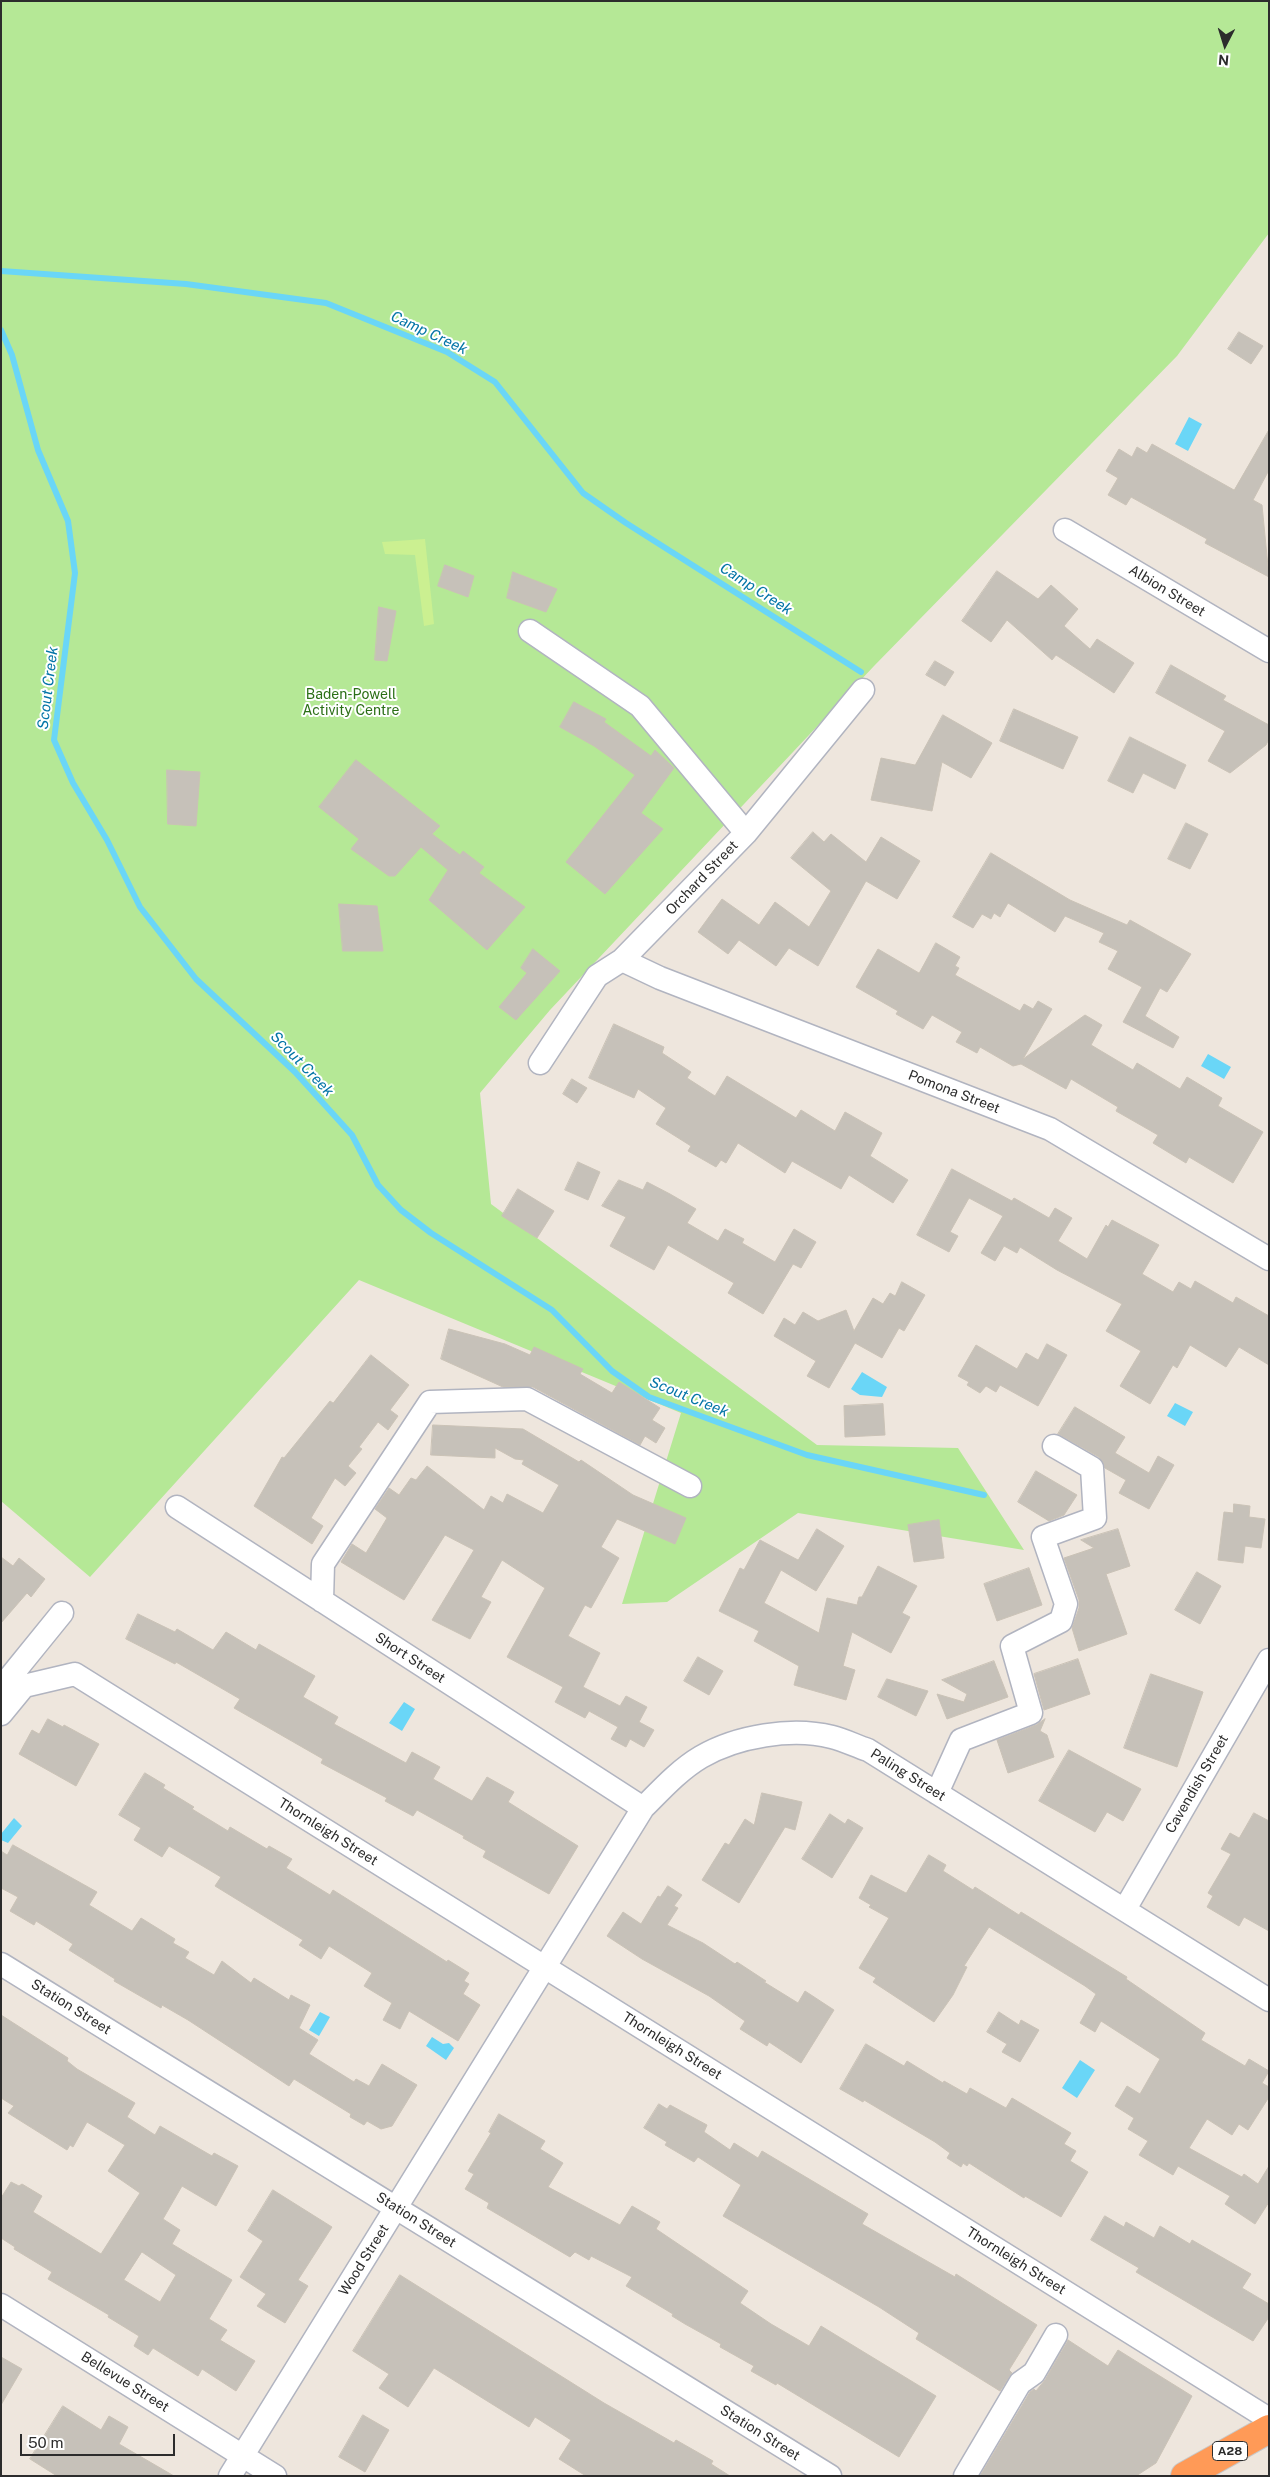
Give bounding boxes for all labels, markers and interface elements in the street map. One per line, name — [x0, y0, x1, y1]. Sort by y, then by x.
north arrow — [1200, 20, 1250, 70]
text: N — [1218, 51, 1230, 68]
water label: Camp Creek — [388, 307, 470, 359]
water label: Camp Creek — [716, 559, 796, 619]
street label: Albion Street — [1126, 562, 1208, 620]
water label: Scout Creek — [34, 645, 62, 731]
park label: Baden-Powell Activity Centre — [303, 687, 399, 720]
street label: Orchard Street — [662, 837, 742, 919]
water label: Scout Creek — [267, 1028, 337, 1100]
street label: Pomona Street — [906, 1067, 1002, 1117]
water label: Scout Creek — [647, 1373, 731, 1421]
street label: Short Street — [372, 1629, 448, 1687]
street label: Cavendish Street — [1162, 1732, 1232, 1836]
street label: Paling Street — [867, 1745, 949, 1805]
street label: Thornleigh Street — [275, 1795, 381, 1869]
street label: Station Street — [28, 1976, 114, 2038]
street label: Thornleigh Street — [619, 2009, 725, 2083]
street label: Station Street — [373, 2189, 459, 2251]
street label: Wood Street — [335, 2221, 393, 2299]
street label: Thornleigh Street — [963, 2224, 1069, 2298]
street label: Bellevue Street — [78, 2348, 172, 2416]
street label: Station Street — [717, 2402, 803, 2464]
scale bar — [22, 2424, 178, 2456]
text: 50 m — [28, 2434, 63, 2451]
road number: A28 — [1212, 2442, 1248, 2460]

